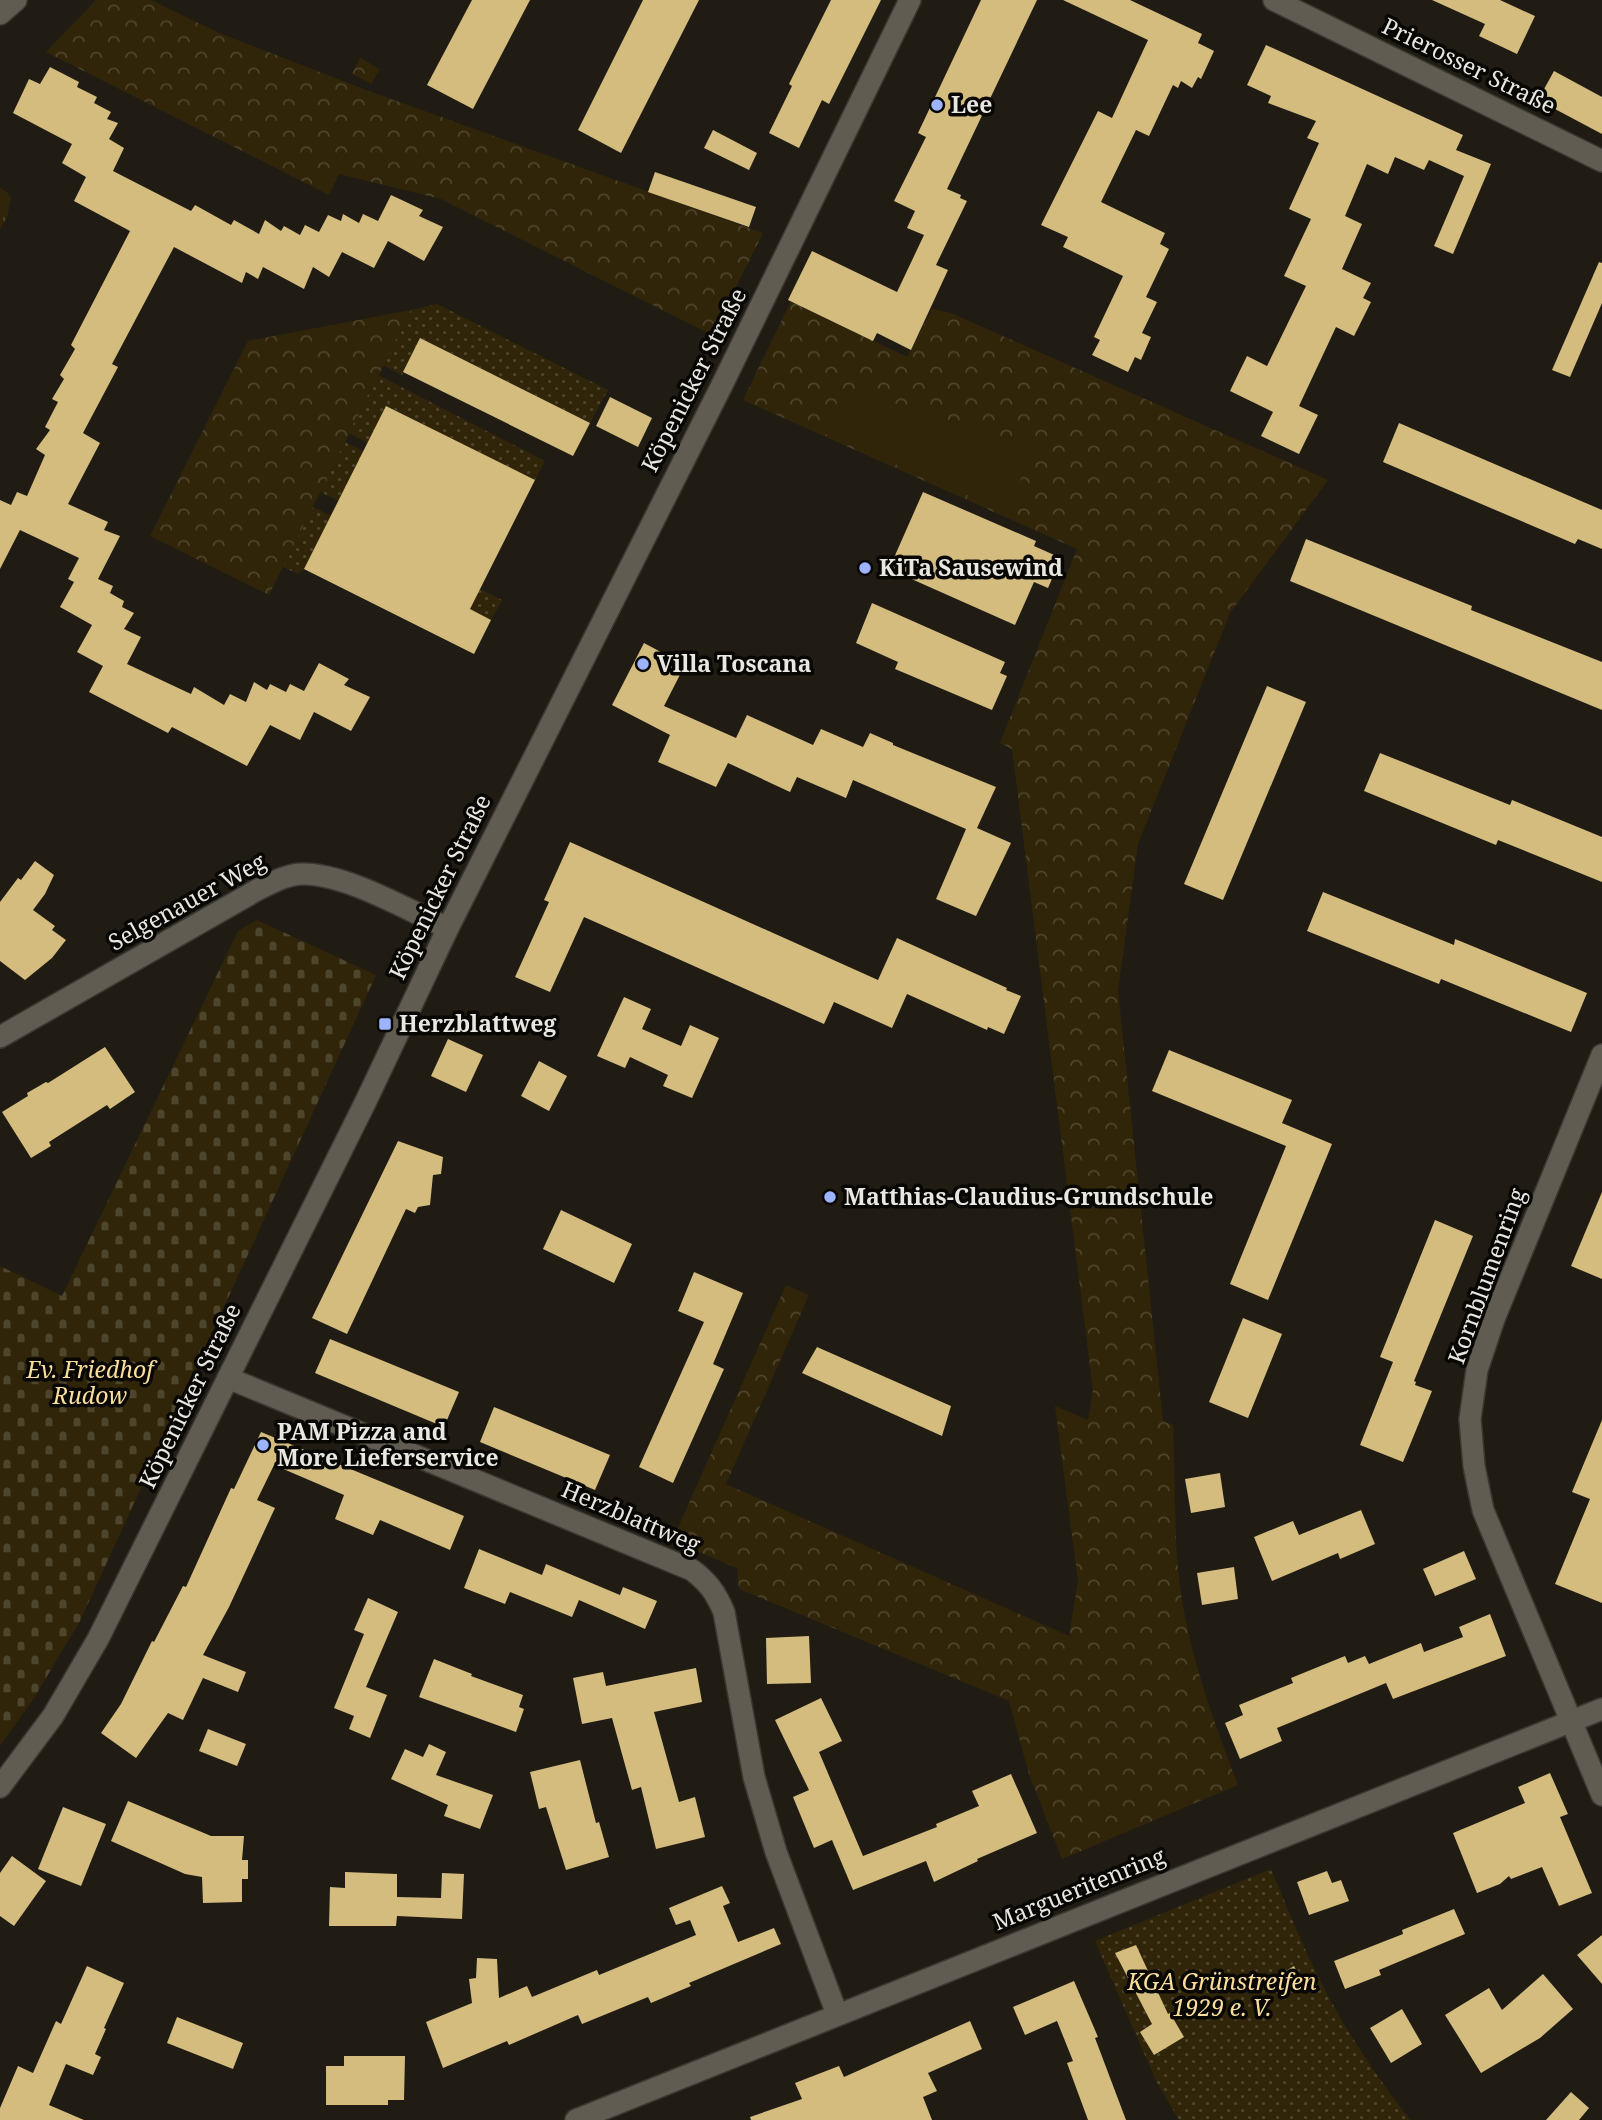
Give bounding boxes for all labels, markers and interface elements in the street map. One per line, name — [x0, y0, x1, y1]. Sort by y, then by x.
street label: Prierosser Straße — [1377, 9, 1562, 121]
place label: Lee — [951, 88, 992, 120]
marker: Lee — [929, 97, 945, 113]
street label: Köpenicker Straße — [633, 282, 753, 477]
place label: KiTa Sausewind — [879, 551, 1063, 583]
marker: KiTa Sausewind — [857, 560, 873, 576]
place label: Villa Toscana — [657, 647, 812, 679]
marker: Villa Toscana — [635, 656, 651, 672]
street label: Köpenicker Straße — [380, 789, 498, 984]
street label: Selgenauer Weg — [102, 844, 272, 958]
place label: Herzblattweg — [399, 1007, 556, 1039]
marker: Herzblattweg — [377, 1016, 393, 1032]
place label: Matthias-Claudius-Grundschule — [844, 1180, 1213, 1212]
street label: Kornblumenring — [1439, 1183, 1533, 1368]
marker: Matthias-Claudius-Grundschule — [822, 1189, 838, 1205]
street label: Köpenicker Straße — [130, 1298, 248, 1493]
park label: Ev. Friedhof Rudow — [25, 1353, 158, 1411]
place label: PAM Pizza and More Lieferservice — [277, 1415, 499, 1473]
marker: PAM Pizza and More Lieferservice — [255, 1437, 271, 1453]
street label: Herzblattweg — [557, 1472, 706, 1560]
street label: Margueritenring — [988, 1839, 1170, 1937]
park label: KGA Grünstreifen 1929 e. V. — [1126, 1965, 1317, 2023]

